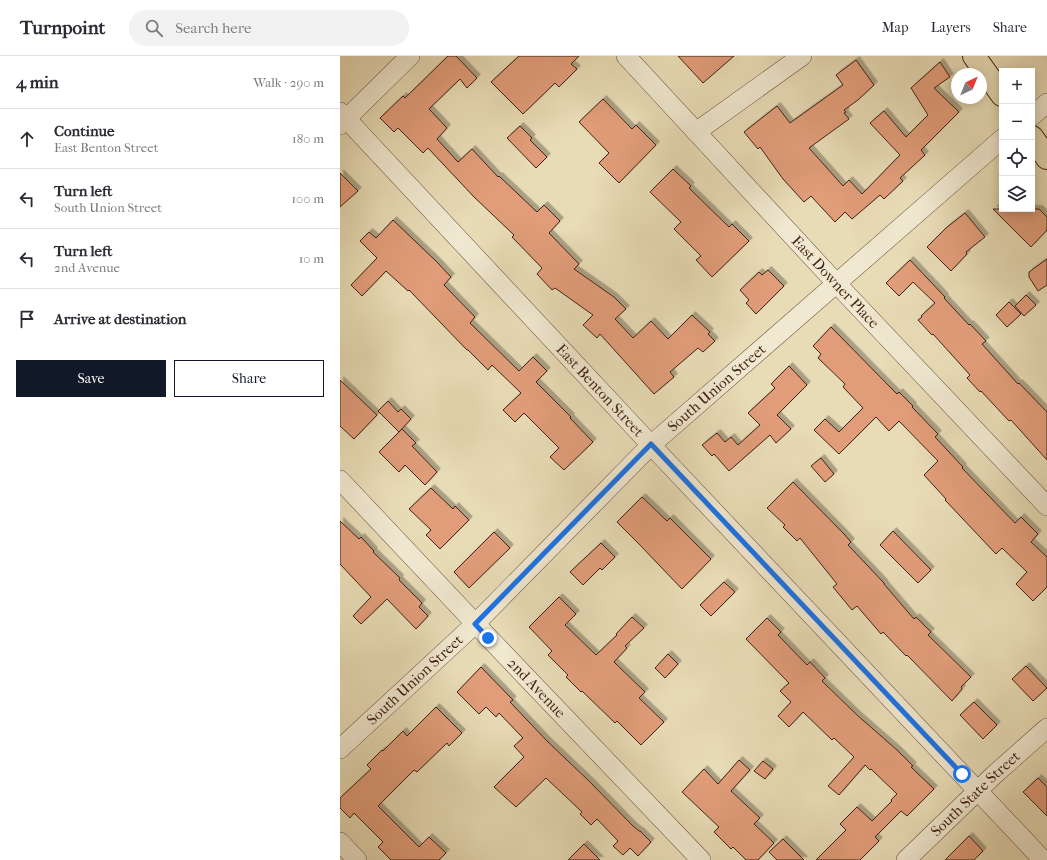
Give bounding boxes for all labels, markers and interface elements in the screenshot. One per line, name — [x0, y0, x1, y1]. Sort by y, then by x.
search box — [129, 10, 409, 46]
text: Turnpoint — [20, 17, 105, 39]
icon: search — [143, 17, 165, 39]
text: Search here — [175, 19, 251, 37]
text: Map — [882, 19, 909, 36]
text: Layers — [931, 19, 971, 36]
text: Share — [993, 19, 1027, 36]
north arrow — [951, 68, 987, 104]
map controls — [999, 68, 1035, 212]
button: + — [999, 68, 1035, 104]
text: 4 min — [16, 72, 59, 92]
text: Walk · 290 m — [253, 75, 324, 90]
button: − — [999, 104, 1035, 140]
text: Continue — [54, 122, 114, 140]
icon: ahead — [16, 128, 38, 150]
text: 180 m — [292, 131, 324, 146]
text: East Benton Street — [54, 140, 158, 155]
button: locate — [999, 140, 1035, 176]
button: layers — [999, 176, 1035, 212]
text: Turn left — [54, 182, 112, 200]
icon: left — [16, 188, 38, 210]
text: 100 m — [291, 191, 324, 206]
text: South Union Street — [54, 200, 162, 215]
street label: East Downer Place — [788, 232, 883, 332]
text: Turn left — [54, 242, 112, 260]
icon: left — [16, 248, 38, 270]
text: 10 m — [299, 251, 324, 266]
text: 2nd Avenue — [54, 260, 120, 275]
icon: arrive — [16, 308, 38, 330]
text: Arrive at destination — [54, 310, 186, 328]
street label: East Benton Street — [552, 340, 648, 441]
street label: South Union Street — [664, 340, 770, 436]
button: Save — [16, 360, 166, 397]
button: Share — [174, 360, 324, 397]
route end — [479, 629, 497, 647]
street label: South Union Street — [363, 630, 467, 729]
street label: 2nd Avenue — [504, 654, 570, 722]
street label: South State Street — [927, 747, 1024, 840]
route start — [953, 765, 971, 783]

